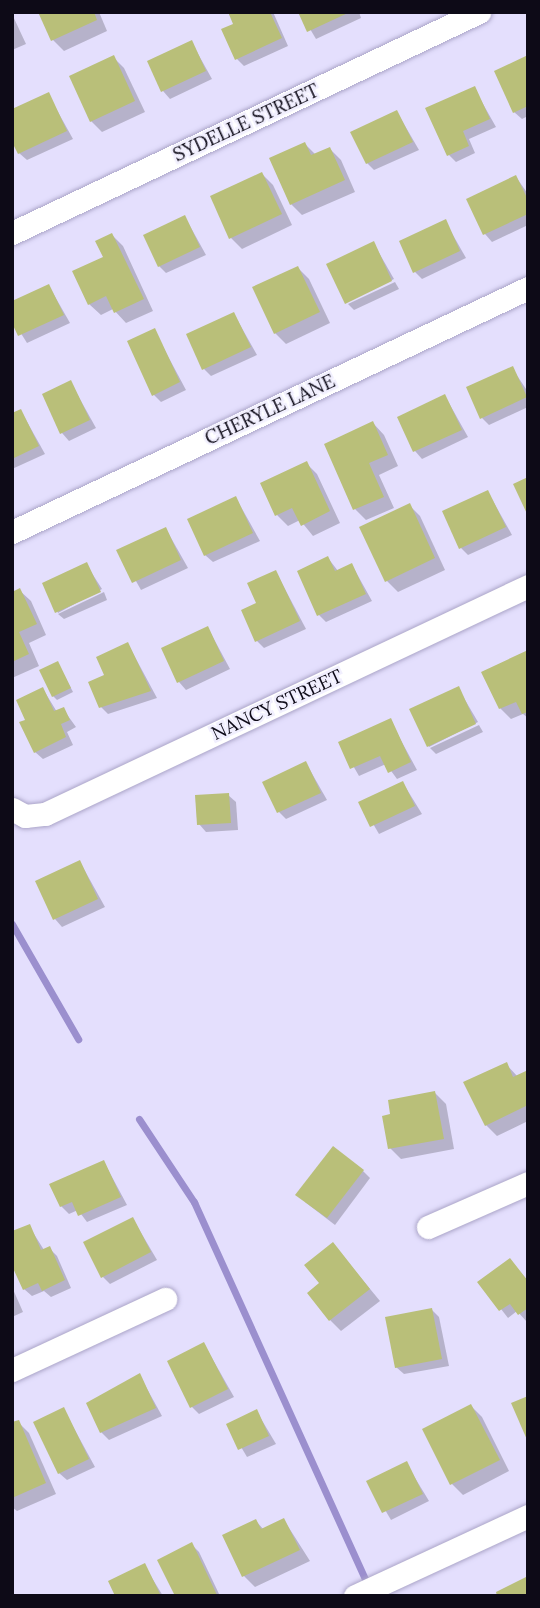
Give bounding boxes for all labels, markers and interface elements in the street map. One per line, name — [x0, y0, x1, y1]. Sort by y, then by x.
street label: SYDELLE STREET — [170, 79, 322, 167]
street label: CHERYLE LANE — [201, 370, 339, 450]
street label: NANCY STREET — [208, 665, 346, 745]

